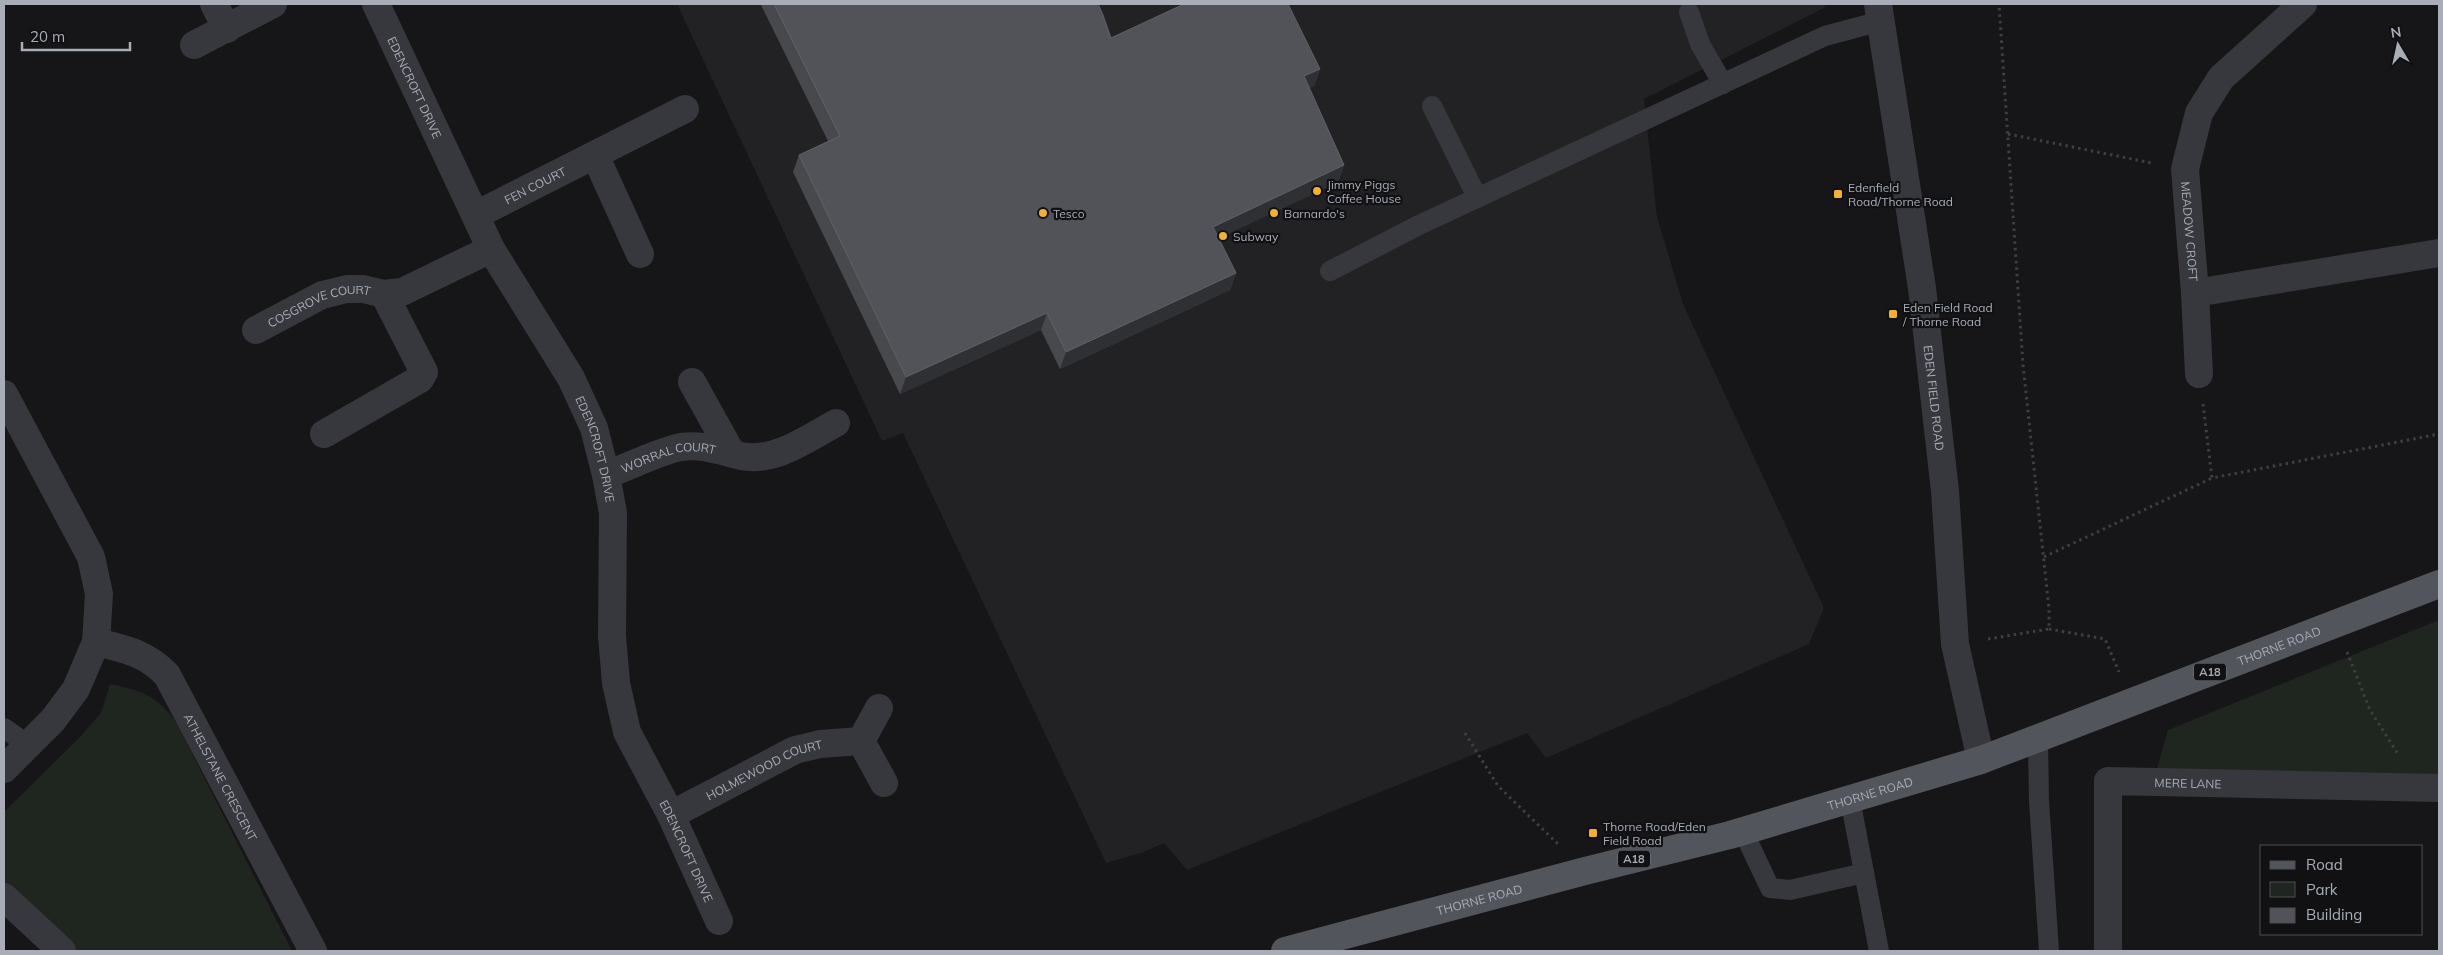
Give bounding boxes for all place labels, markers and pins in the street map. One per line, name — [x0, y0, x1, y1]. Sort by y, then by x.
place label: Jimmy Piggs Coffee House — [1327, 177, 1401, 206]
place label: Edenfield Road/Thorne Road — [1848, 180, 1953, 209]
marker: Jimmy Piggs Coffee House — [1311, 185, 1323, 197]
marker: Edenfield Road/Thorne Road — [1832, 188, 1844, 200]
place label: Tesco — [1053, 206, 1085, 221]
place label: Barnardo's — [1284, 206, 1345, 221]
marker: Tesco — [1037, 207, 1049, 219]
marker: Barnardo's — [1268, 207, 1280, 219]
place label: Subway — [1233, 229, 1279, 244]
marker: Subway — [1217, 230, 1229, 242]
place label: Eden Field Road / Thorne Road — [1902, 300, 1993, 329]
marker: Eden Field Road / Thorne Road — [1887, 308, 1899, 320]
place label: Thorne Road/Eden Field Road — [1603, 819, 1706, 848]
marker: Thorne Road/Eden Field Road — [1587, 827, 1599, 839]

